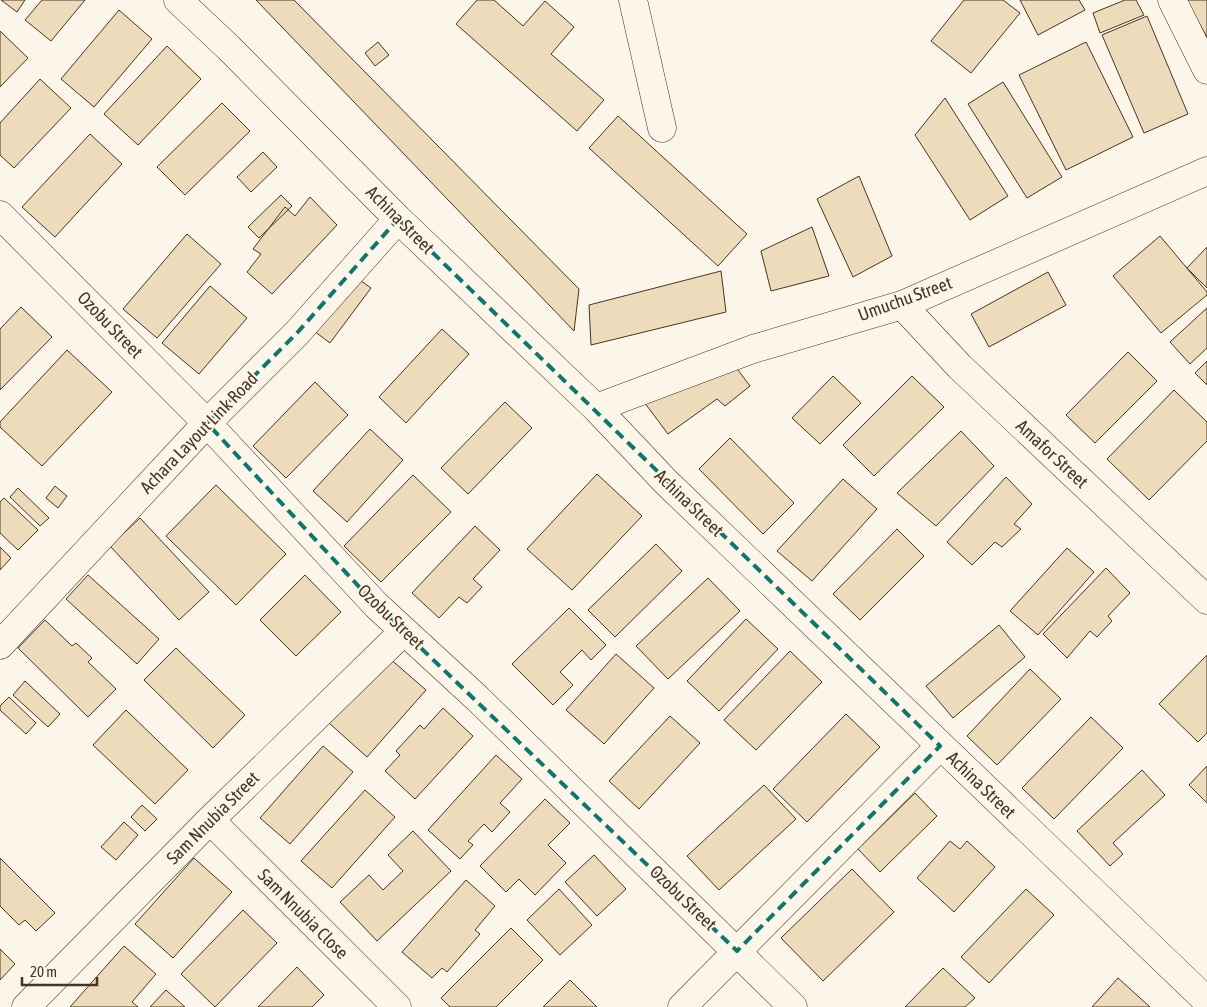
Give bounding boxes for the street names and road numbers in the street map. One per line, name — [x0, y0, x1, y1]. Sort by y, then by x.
street label: Achina Street — [362, 181, 439, 258]
street label: Umuchu Street — [855, 272, 955, 325]
street label: Ozobu Street — [73, 287, 147, 362]
street label: Achara Layout Link Road — [135, 368, 262, 498]
street label: Amafor Street — [1012, 415, 1093, 492]
street label: Achina Street — [651, 465, 728, 541]
street label: Ozobu Street — [354, 580, 429, 654]
street label: Achina Street — [943, 747, 1020, 823]
street label: Sam Nnubia Street — [162, 767, 263, 868]
street label: Ozobu Street — [646, 861, 721, 935]
street label: Sam Nnubia Close — [254, 864, 353, 963]

